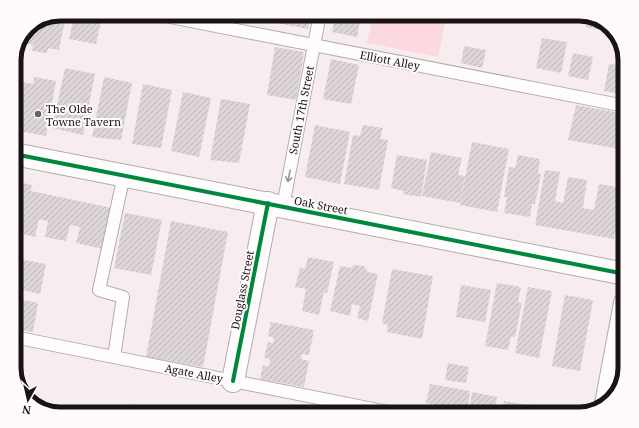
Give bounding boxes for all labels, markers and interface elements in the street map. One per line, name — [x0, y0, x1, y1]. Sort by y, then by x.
street label: Elliott Alley — [359, 47, 422, 73]
street label: South 17th Street — [285, 64, 317, 155]
place label: The Olde Towne Tavern — [46, 101, 121, 129]
marker: The Olde Towne Tavern — [33, 109, 43, 119]
one-way arrow — [284, 169, 292, 182]
street label: Oak Street — [293, 192, 349, 218]
street label: Douglass Street — [227, 249, 257, 331]
street label: Agate Alley — [164, 360, 225, 386]
north arrow — [8, 380, 48, 420]
text: N — [21, 402, 32, 418]

